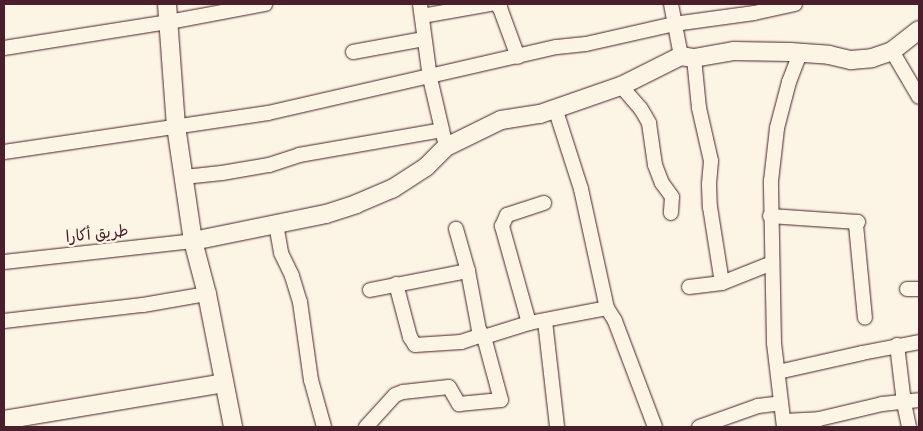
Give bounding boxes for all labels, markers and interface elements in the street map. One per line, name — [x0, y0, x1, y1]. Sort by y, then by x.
street label: طريق أكارا — [65, 221, 129, 247]

